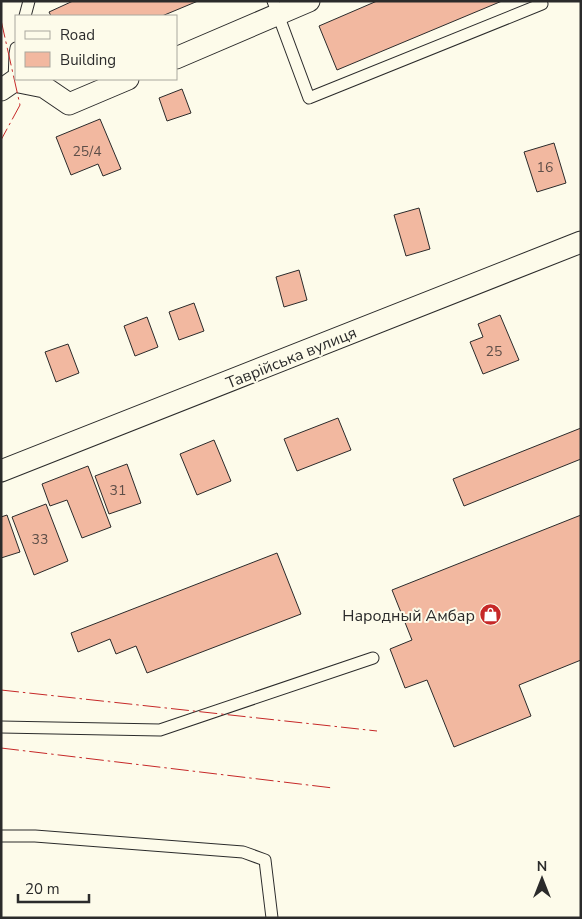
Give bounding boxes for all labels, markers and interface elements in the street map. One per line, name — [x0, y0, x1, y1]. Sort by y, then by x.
legend — [15, 15, 178, 80]
text: Road — [60, 25, 95, 45]
text: Building — [60, 50, 116, 70]
house number: 25/4 — [72, 142, 102, 161]
house number: 16 — [537, 158, 553, 177]
street label: Таврійська вулиця — [223, 322, 360, 394]
house number: 25 — [486, 342, 502, 361]
house number: 31 — [110, 481, 126, 500]
house number: 33 — [32, 530, 48, 549]
shop icon: Народный Амбар — [479, 603, 503, 627]
place label: Народный Амбар — [342, 605, 475, 627]
north arrow — [517, 854, 567, 904]
text: N — [537, 857, 547, 876]
scale bar — [18, 872, 89, 904]
text: 20 m — [25, 879, 60, 899]

